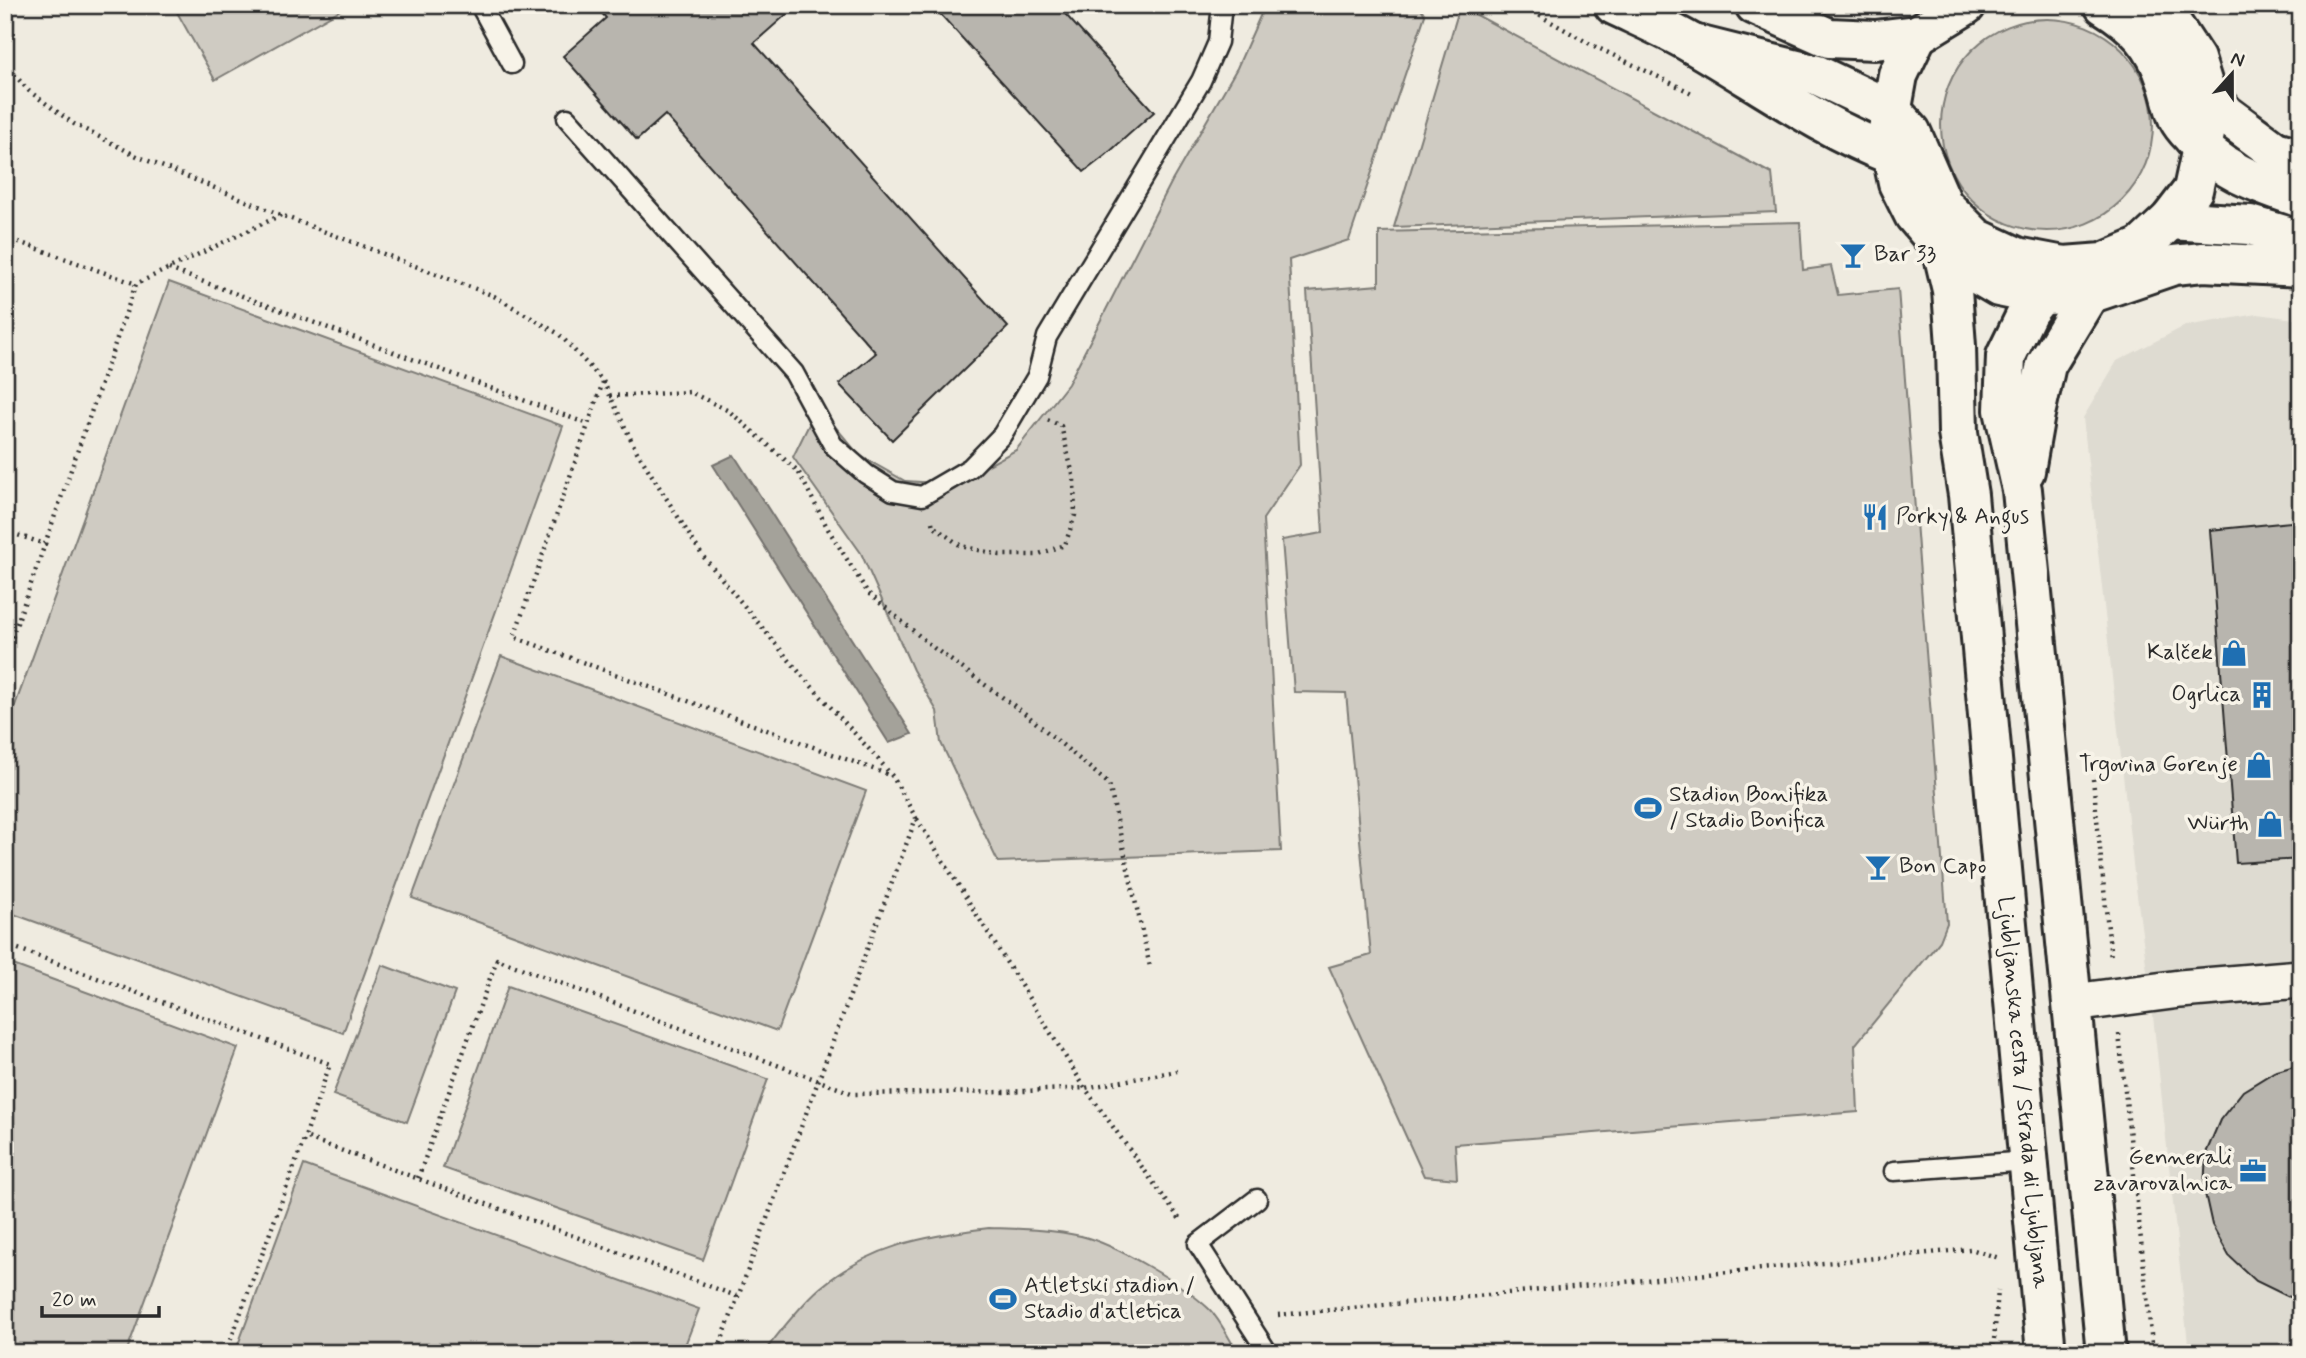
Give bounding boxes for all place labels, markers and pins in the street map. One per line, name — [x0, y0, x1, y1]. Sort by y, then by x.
bar icon: Bar 33 — [1838, 240, 1868, 270]
place label: Bar 33 — [1874, 240, 1937, 270]
restaurant icon: Porky & Angus — [1860, 502, 1890, 532]
place label: Porky & Angus — [1896, 502, 2029, 534]
place label: Kalček — [2147, 638, 2213, 668]
shop icon: Kalček — [2219, 638, 2249, 668]
place label: Ogrlica — [2171, 680, 2241, 710]
building icon: Ogrlica — [2247, 680, 2277, 710]
place label: Trgovina Gorenje — [2079, 750, 2238, 782]
shop icon: Trgovina Gorenje — [2244, 750, 2274, 780]
place label: Stadion Bonifika / Stadio Bonifica — [1669, 780, 1828, 836]
sports icon: Stadion Bonifika / Stadio Bonifica — [1633, 793, 1663, 823]
place label: Würth — [2187, 809, 2249, 839]
shop icon: Würth — [2255, 809, 2285, 839]
bar icon: Bon Capo — [1863, 852, 1893, 882]
place label: Bon Capo — [1899, 852, 1987, 882]
place label: Gennerali zavarovalnica — [2094, 1143, 2232, 1199]
office icon: Gennerali zavarovalnica — [2238, 1156, 2268, 1186]
place label: Atletski stadion / Stadio d'atletica — [1024, 1271, 1195, 1327]
sports icon: Atletski stadion / Stadio d'atletica — [988, 1284, 1018, 1314]

